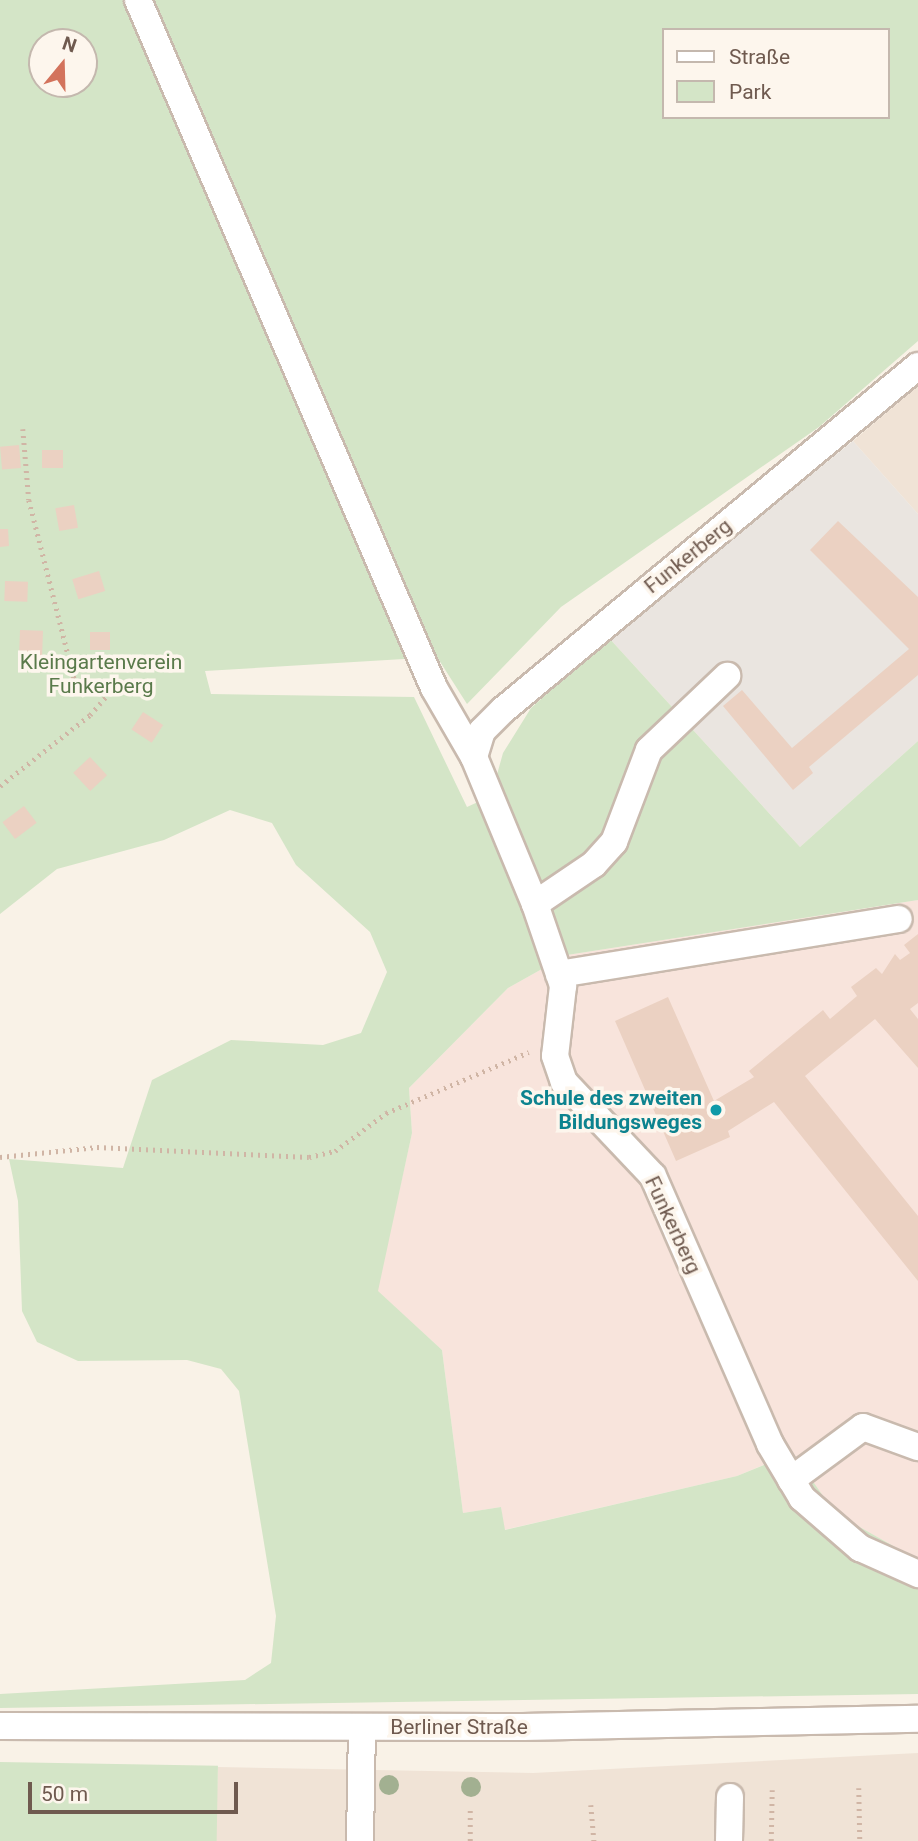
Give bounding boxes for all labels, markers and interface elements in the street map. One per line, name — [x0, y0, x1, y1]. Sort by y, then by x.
north arrow — [28, 28, 98, 98]
legend — [662, 28, 890, 119]
text: N — [59, 32, 79, 58]
text: Straße — [729, 45, 790, 69]
text: Park — [729, 80, 771, 104]
street label: Funkerberg — [639, 513, 737, 599]
park label: Kleingartenverein Funkerberg — [20, 649, 182, 699]
place label: Schule des zweiten Bildungsweges — [520, 1085, 702, 1135]
marker: Schule des zweiten Bildungsweges — [708, 1102, 724, 1118]
street label: Funkerberg — [639, 1172, 707, 1278]
street label: Berliner Straße — [390, 1714, 528, 1740]
scale bar — [32, 1768, 242, 1812]
text: 50 m — [41, 1782, 88, 1806]

